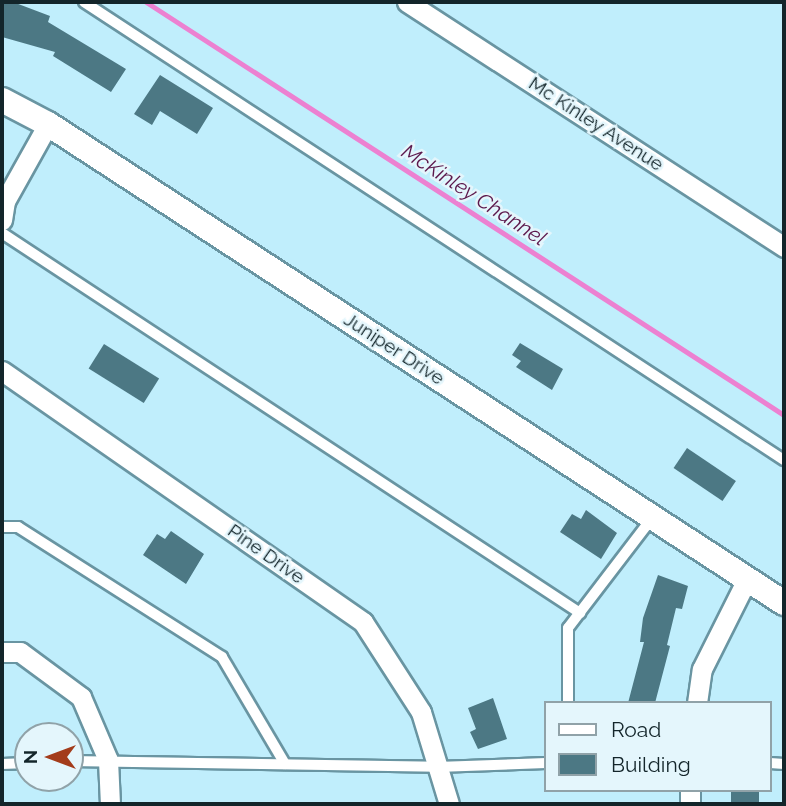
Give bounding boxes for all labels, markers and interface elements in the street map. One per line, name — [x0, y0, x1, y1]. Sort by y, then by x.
street label: Mc Kinley Avenue — [524, 72, 668, 176]
water label: McKinley Channel — [397, 139, 551, 251]
street label: Juniper Drive — [339, 308, 449, 390]
street label: Pine Drive — [223, 519, 309, 589]
legend — [544, 701, 772, 792]
text: Road — [611, 717, 661, 742]
north arrow — [14, 722, 84, 792]
text: N — [19, 750, 41, 764]
text: Building — [611, 752, 691, 777]

